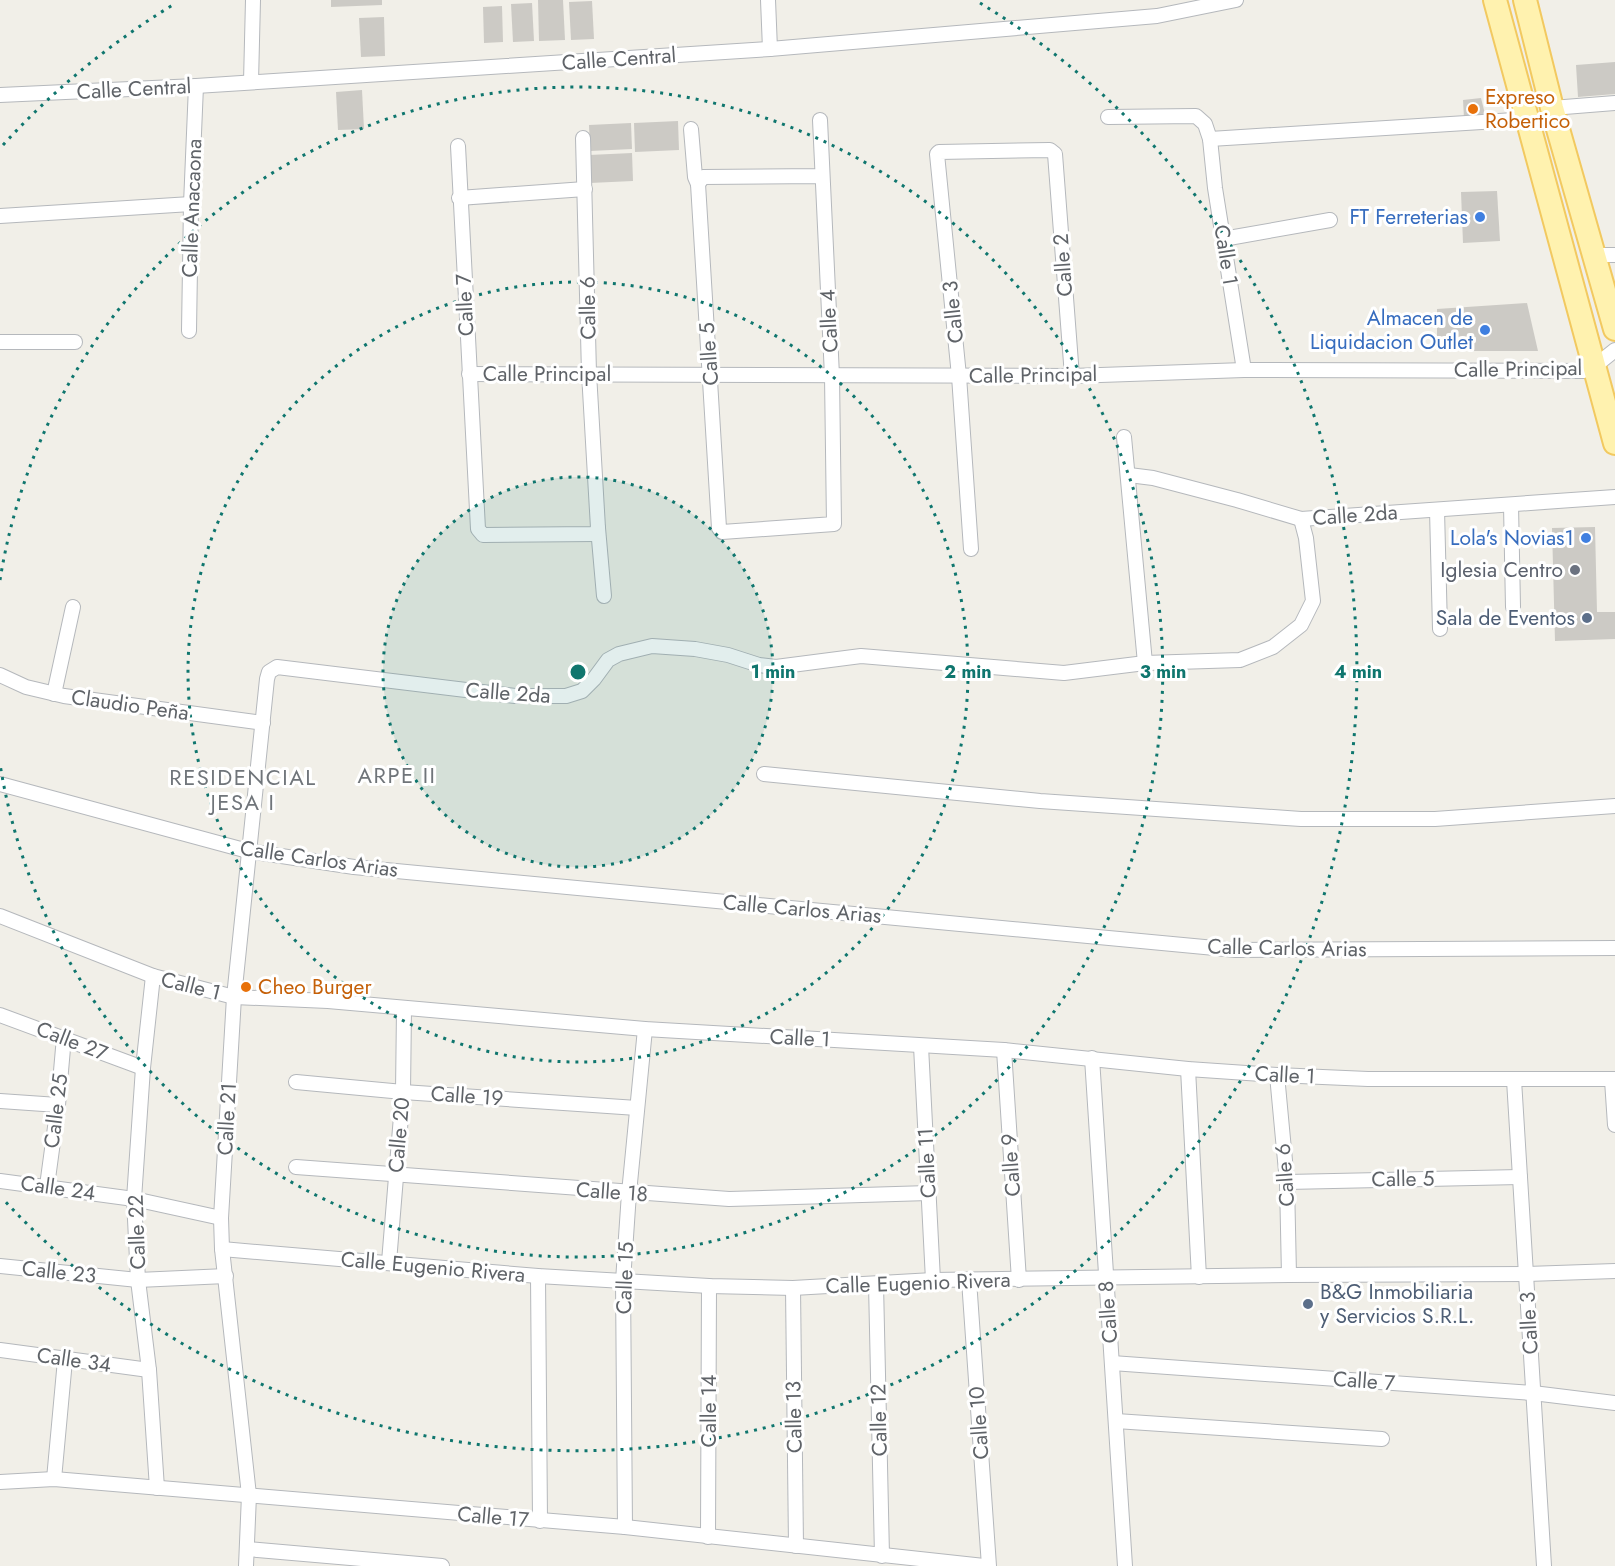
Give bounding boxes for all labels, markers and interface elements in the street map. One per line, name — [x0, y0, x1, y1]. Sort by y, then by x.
street label: Calle Central — [561, 40, 677, 78]
street label: Calle Central — [76, 71, 192, 107]
place label: Expreso Robertico — [1485, 82, 1570, 136]
marker: Expreso Robertico — [1466, 102, 1480, 116]
street label: Calle Anacaona — [175, 138, 209, 278]
place label: FT Ferreterias — [1349, 202, 1468, 232]
marker: FT Ferreterias — [1473, 210, 1487, 224]
street label: Calle 1 — [1206, 223, 1246, 287]
street label: Calle 2 — [1046, 232, 1080, 298]
street label: Calle 7 — [448, 273, 482, 337]
street label: Calle 6 — [572, 276, 604, 340]
street label: Calle 3 — [935, 279, 971, 345]
street label: Calle 4 — [812, 289, 846, 353]
place label: Almacen de Liquidacion Outlet — [1310, 303, 1473, 357]
street label: Calle 5 — [692, 321, 726, 387]
marker: Almacen de Liquidacion Outlet — [1478, 323, 1492, 337]
street label: Calle Principal — [1454, 353, 1582, 385]
street label: Calle Principal — [483, 359, 611, 389]
street label: Calle Principal — [969, 359, 1097, 391]
street label: Calle 2da — [1311, 497, 1399, 533]
place label: Lola's Novias1 — [1450, 523, 1574, 553]
marker: Lola's Novias1 — [1579, 531, 1593, 545]
place label: Iglesia Centro — [1440, 555, 1563, 585]
marker: Iglesia Centro — [1568, 563, 1582, 577]
place label: Sala de Eventos — [1436, 603, 1575, 633]
marker: Sala de Eventos — [1580, 611, 1594, 625]
text: 1 min — [751, 659, 795, 685]
text: 2 min — [944, 659, 992, 685]
text: 3 min — [1140, 659, 1186, 685]
text: 4 min — [1334, 659, 1382, 685]
centre of rings — [568, 662, 588, 682]
street label: Calle 2da — [464, 675, 552, 711]
street label: Claudio Peña — [69, 682, 191, 728]
district label: ARPE II — [358, 759, 436, 791]
district label: RESIDENCIAL JESA I — [169, 761, 317, 818]
street label: Calle Carlos Arias — [238, 833, 400, 885]
street label: Calle Carlos Arias — [721, 887, 883, 931]
street label: Calle Carlos Arias — [1207, 932, 1367, 964]
street label: Calle 1 — [158, 964, 224, 1008]
place label: Cheo Burger — [258, 972, 372, 1002]
marker: Cheo Burger — [239, 980, 253, 994]
street label: Calle 27 — [32, 1014, 112, 1068]
street label: Calle 1 — [769, 1021, 831, 1055]
street label: Calle 1 — [1254, 1058, 1316, 1092]
street label: Calle 25 — [37, 1072, 75, 1150]
street label: Calle 19 — [430, 1078, 504, 1114]
street label: Calle 21 — [210, 1082, 244, 1156]
street label: Calle 20 — [381, 1096, 417, 1174]
street label: Calle 11 — [910, 1127, 944, 1199]
street label: Calle 9 — [994, 1132, 1028, 1198]
street label: Calle 6 — [1268, 1142, 1302, 1208]
street label: Calle 5 — [1371, 1163, 1435, 1195]
street label: Calle 24 — [19, 1168, 97, 1208]
street label: Calle 18 — [575, 1175, 649, 1209]
street label: Calle 22 — [121, 1194, 153, 1270]
street label: Calle 15 — [609, 1241, 641, 1315]
street label: Calle Eugenio Rivera — [339, 1244, 527, 1290]
street label: Calle 23 — [20, 1253, 98, 1291]
street label: Calle Eugenio Rivera — [825, 1265, 1011, 1301]
place label: B&G Inmobiliaria y Servicios S.R.L. — [1320, 1277, 1474, 1331]
street label: Calle 8 — [1091, 1280, 1125, 1344]
street label: Calle 3 — [1512, 1291, 1546, 1355]
marker: B&G Inmobiliaria y Servicios S.R.L. — [1301, 1297, 1315, 1311]
street label: Calle 34 — [35, 1340, 113, 1380]
street label: Calle 7 — [1332, 1364, 1396, 1398]
street label: Calle 14 — [694, 1375, 724, 1447]
street label: Calle 13 — [778, 1381, 810, 1453]
street label: Calle 12 — [863, 1383, 895, 1457]
street label: Calle 10 — [961, 1385, 997, 1461]
street label: Calle 17 — [456, 1499, 530, 1535]

